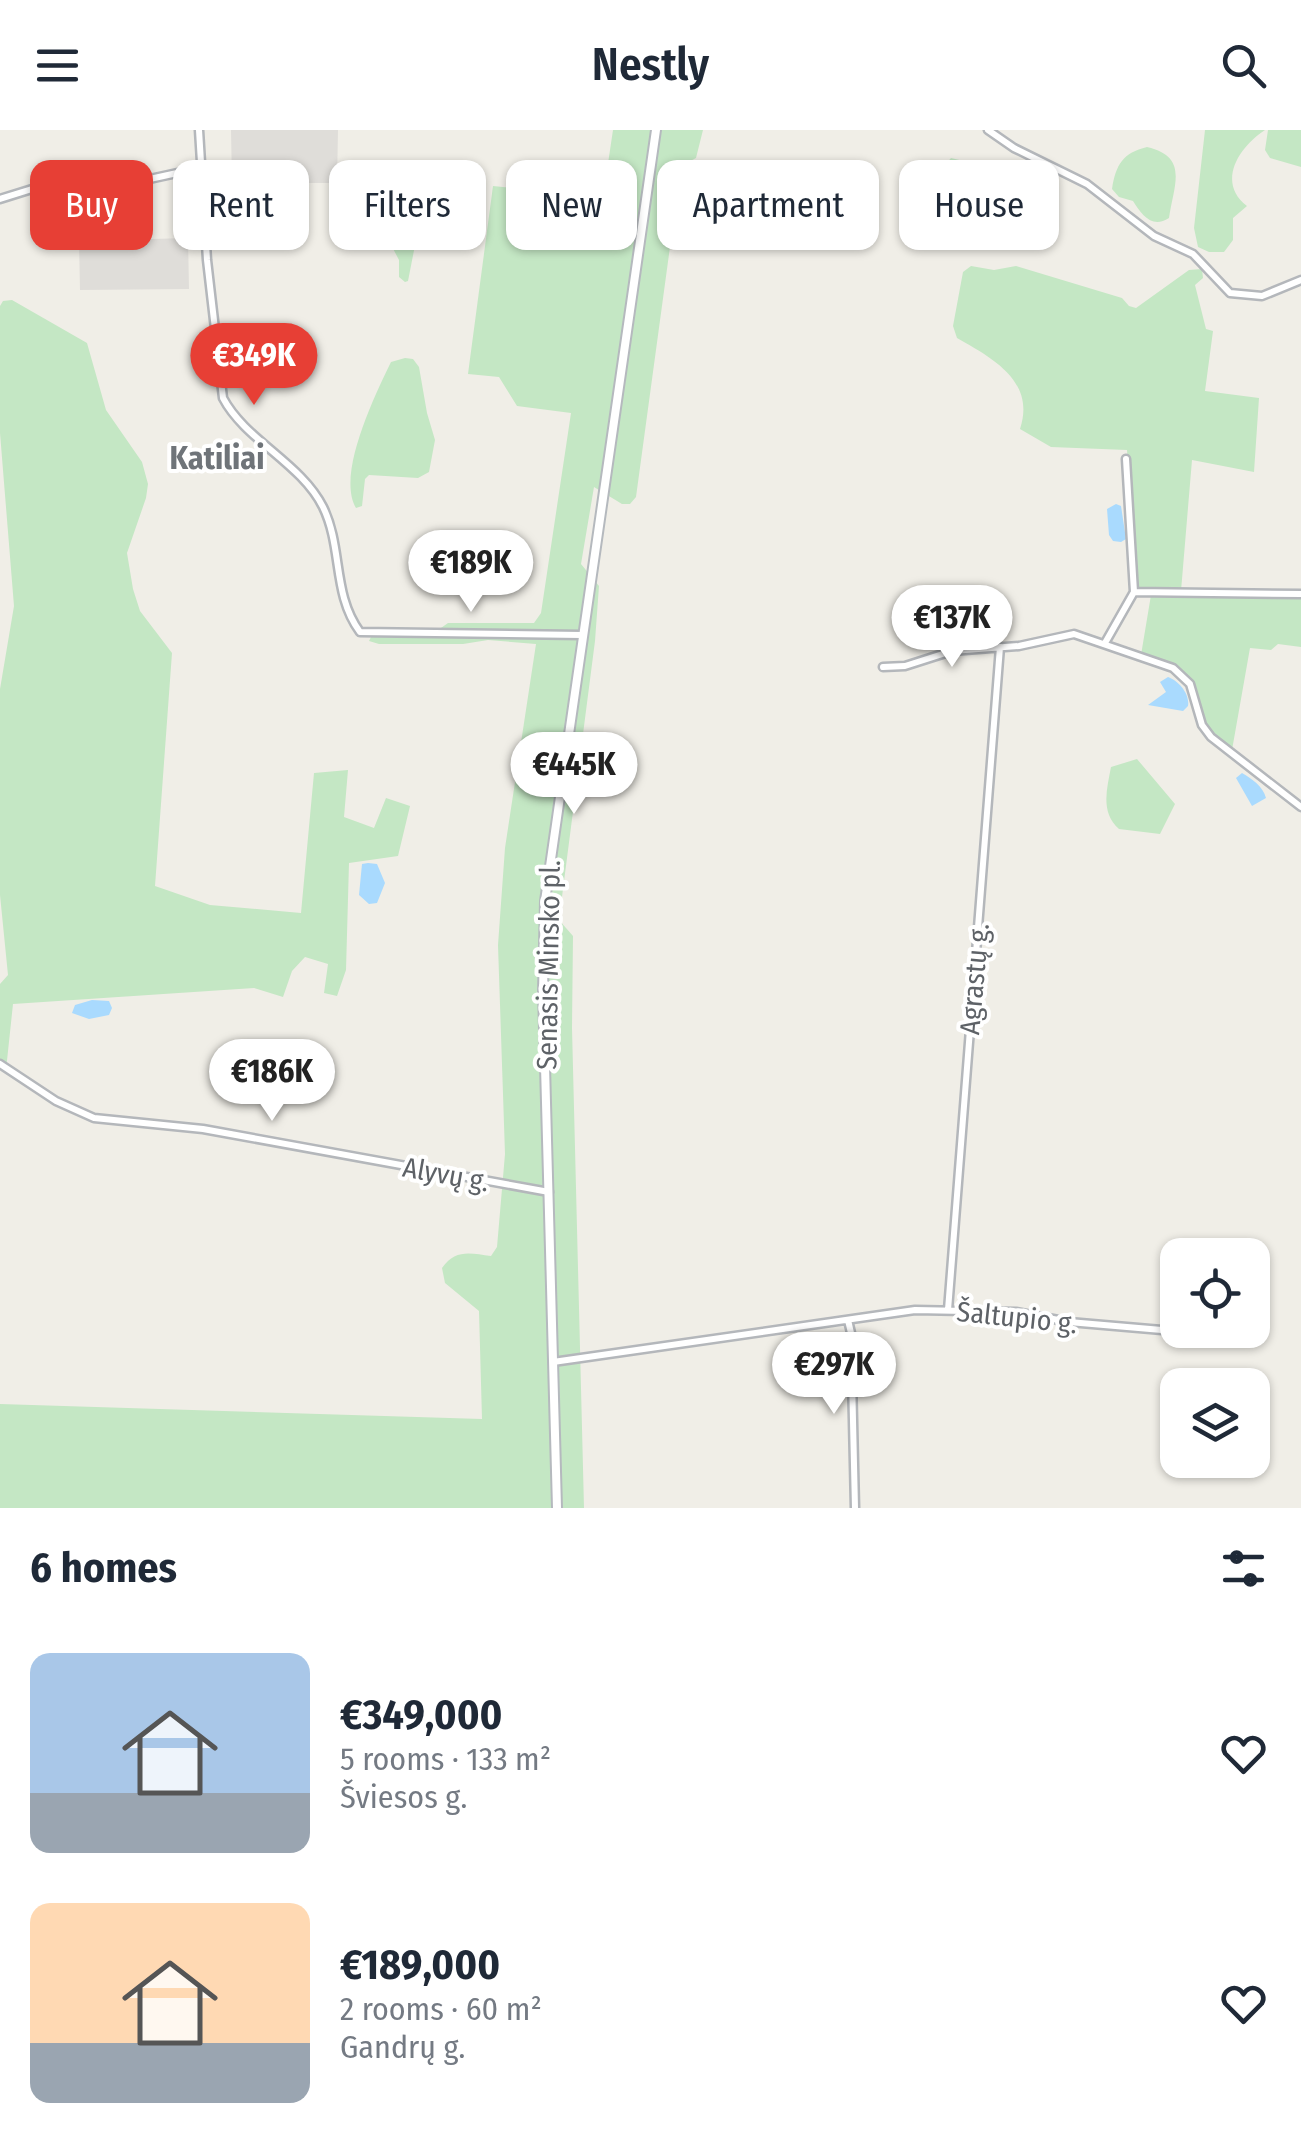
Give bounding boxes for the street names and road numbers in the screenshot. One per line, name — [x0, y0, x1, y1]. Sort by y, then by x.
street label: Senasis Minsko pl. — [530, 860, 567, 1070]
street label: Agrastų g. — [953, 922, 996, 1036]
street label: Alyvų g. — [400, 1151, 492, 1198]
street label: Šaltupio g. — [955, 1295, 1079, 1340]

